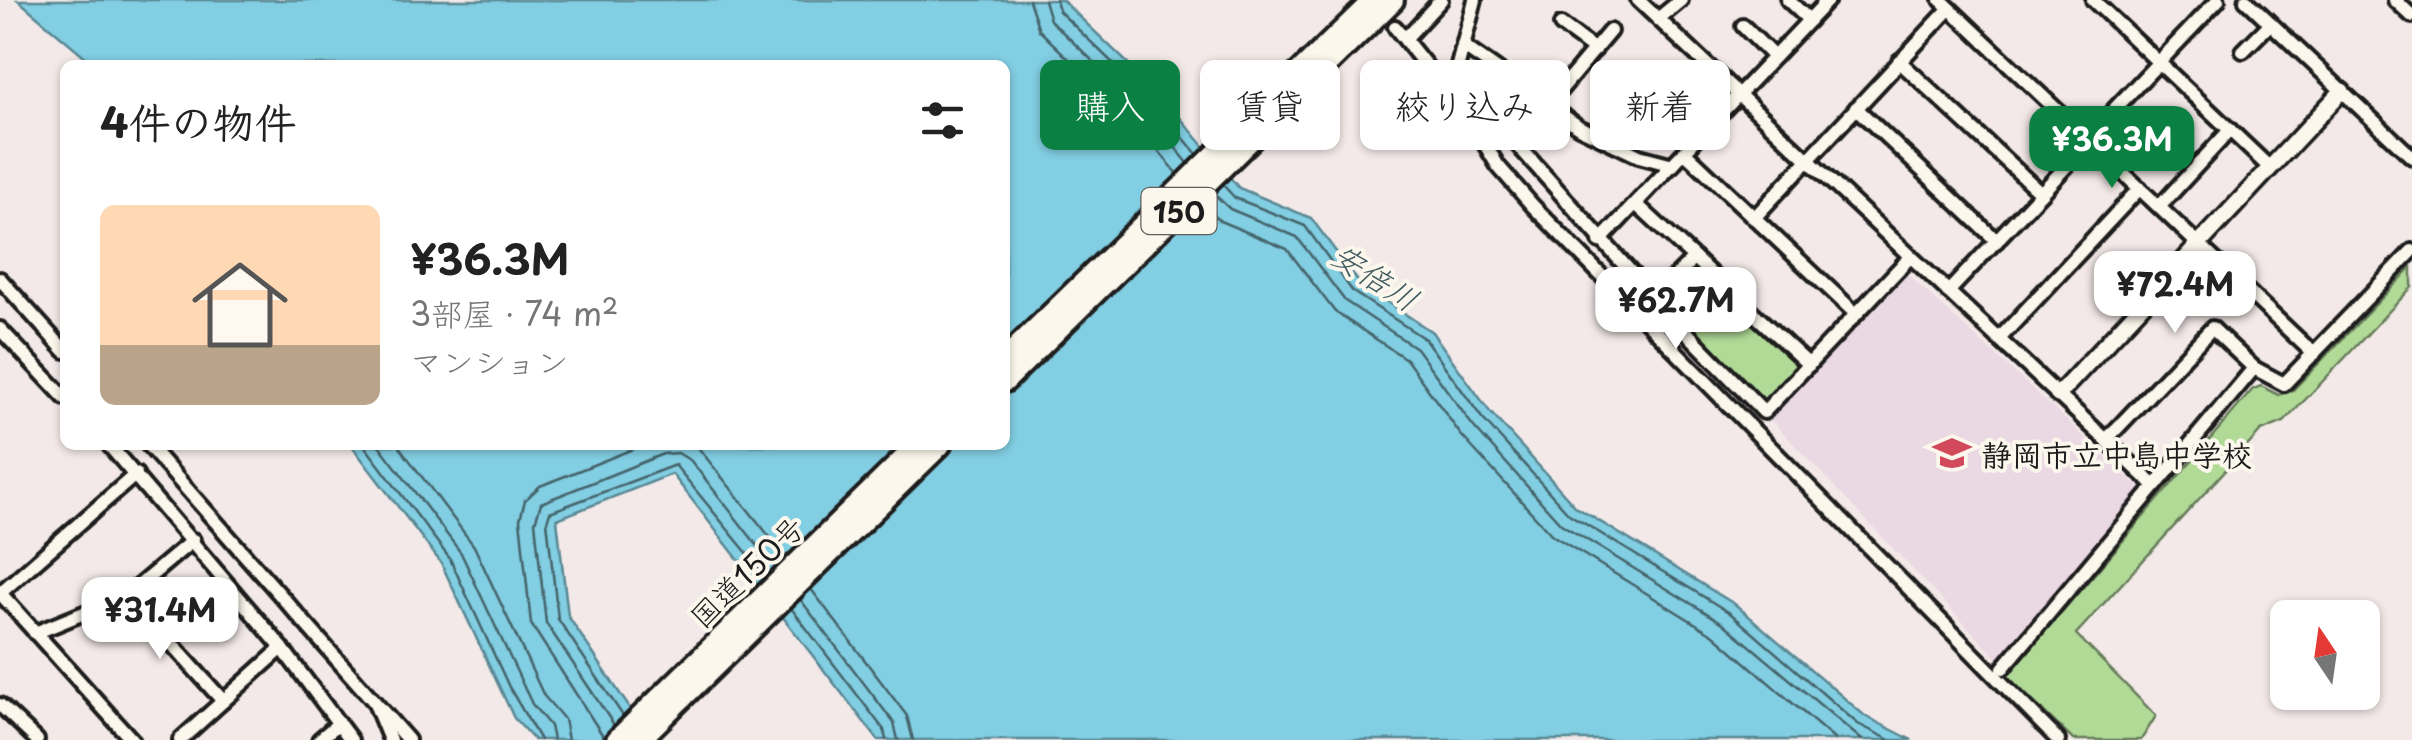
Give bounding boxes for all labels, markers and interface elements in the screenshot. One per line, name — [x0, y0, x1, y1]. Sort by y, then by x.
chip: 購入 — [1040, 60, 1180, 150]
chip: 賃貸 — [1200, 60, 1340, 150]
chip: 絞り込み — [1360, 60, 1570, 150]
chip: 新着 — [1590, 60, 1730, 150]
text: 4件の物件 — [100, 89, 297, 152]
icon: filters — [915, 93, 970, 148]
pin: ¥36.3M — [2031, 106, 2193, 191]
text: ¥36.3M — [2051, 114, 2173, 162]
road number: 150 — [1142, 188, 1216, 234]
text: ¥36.3M — [410, 226, 569, 289]
water label: 安倍川 — [1323, 230, 1429, 322]
icon: home — [180, 245, 300, 365]
pin: ¥72.4M — [2094, 251, 2256, 336]
text: ¥72.4M — [2116, 259, 2234, 307]
pin: ¥62.7M — [1595, 267, 1757, 352]
text: ¥62.7M — [1617, 275, 1735, 323]
text: 3部屋 · 74 m² — [410, 289, 618, 337]
text: マンション — [410, 337, 569, 385]
place label: 静岡市立中島中学校 — [1982, 431, 2252, 476]
school or university icon: 静岡市立中島中学校 — [1931, 432, 1973, 474]
street label: 国道150号 — [678, 505, 814, 637]
pin: ¥31.4M — [79, 577, 241, 662]
text: ¥31.4M — [103, 585, 217, 633]
north arrow — [2270, 600, 2380, 710]
map controls — [2270, 600, 2380, 710]

